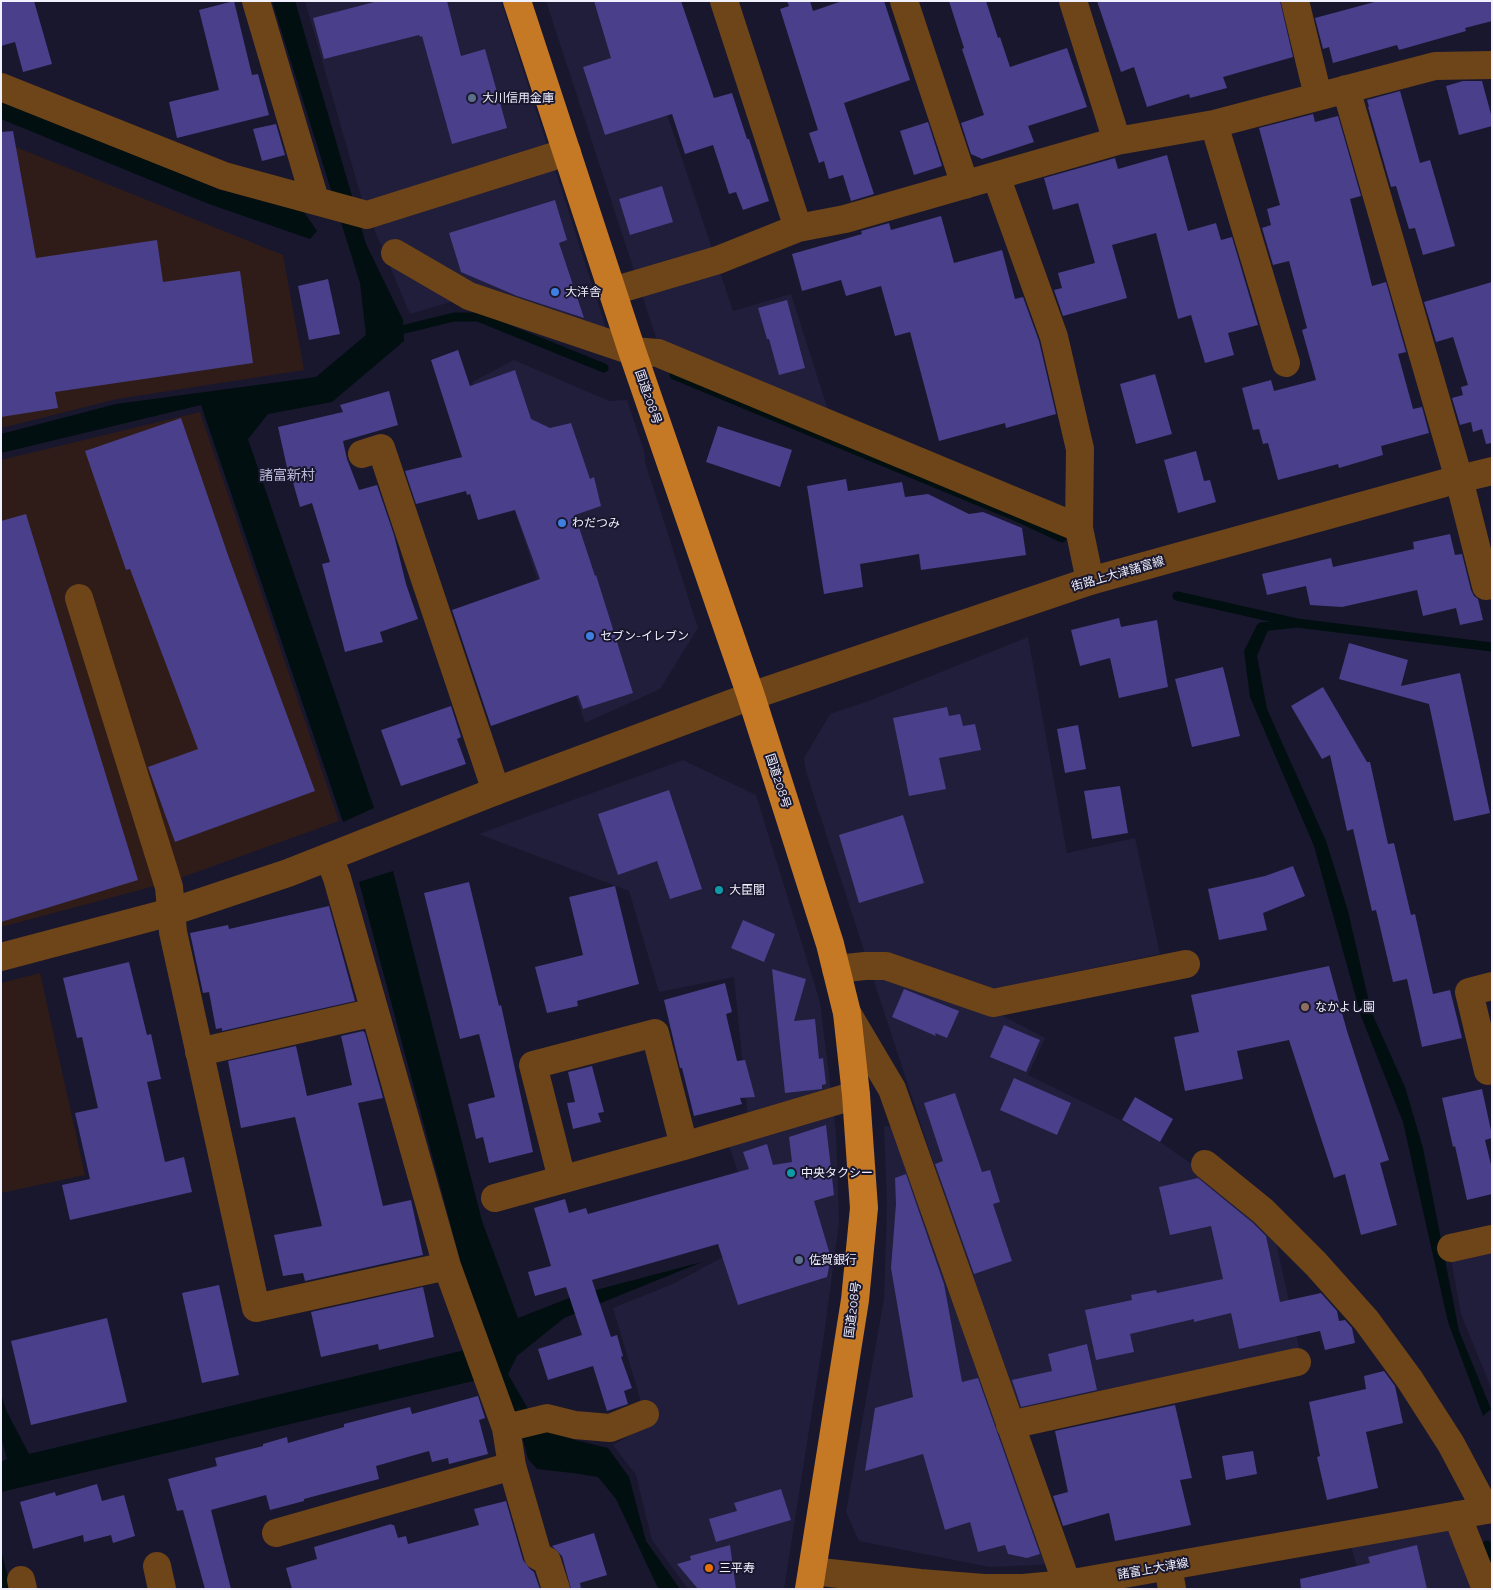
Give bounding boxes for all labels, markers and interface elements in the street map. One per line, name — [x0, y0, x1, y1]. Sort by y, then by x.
place label: 大川信用金庫 — [482, 91, 554, 105]
marker: 大川信用金庫 — [466, 92, 478, 104]
place label: 大洋舎 — [565, 285, 601, 299]
marker: 大洋舎 — [549, 286, 561, 298]
street label: 国道208号 — [632, 368, 664, 426]
district label: 諸富新村 — [259, 468, 315, 484]
place label: わだつみ — [572, 516, 620, 530]
marker: わだつみ — [556, 517, 568, 529]
street label: 街路上大津諸富線 — [1070, 554, 1166, 594]
place label: セブン-イレブン — [600, 629, 689, 643]
marker: セブン-イレブン — [584, 630, 596, 642]
street label: 国道208号 — [762, 752, 794, 810]
place label: 大臣閣 — [729, 883, 765, 897]
marker: 大臣閣 — [713, 884, 725, 896]
place label: なかよし園 — [1315, 1000, 1375, 1014]
marker: なかよし園 — [1299, 1001, 1311, 1013]
place label: 中央タクシー — [801, 1166, 873, 1180]
marker: 中央タクシー — [785, 1167, 797, 1179]
place label: 佐賀銀行 — [809, 1253, 857, 1267]
marker: 佐賀銀行 — [793, 1254, 805, 1266]
street label: 国道208号 — [842, 1281, 864, 1339]
street label: 諸富上大津線 — [1116, 1556, 1190, 1582]
place label: 三平寿 — [719, 1561, 755, 1575]
marker: 三平寿 — [703, 1562, 715, 1574]

